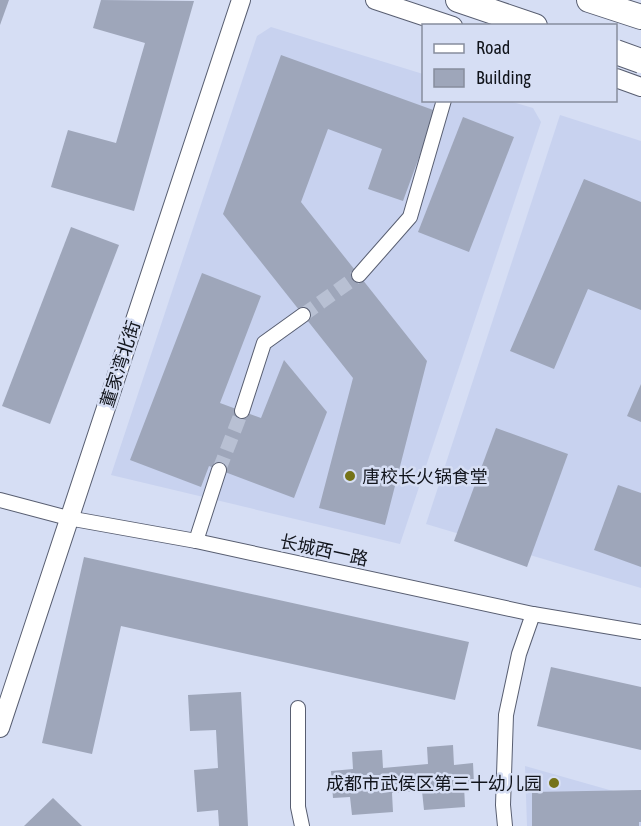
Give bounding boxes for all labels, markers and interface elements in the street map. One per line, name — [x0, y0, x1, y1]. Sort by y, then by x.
legend — [422, 24, 617, 102]
text: Road — [476, 37, 510, 58]
text: Building — [476, 67, 531, 88]
street label: 董家湾北街 — [96, 318, 144, 410]
place label: 唐校长火锅食堂 — [362, 466, 488, 487]
marker: 唐校长火锅食堂 — [343, 469, 357, 483]
street label: 长城西一路 — [278, 530, 370, 570]
place label: 成都市武侯区第三十幼儿园 — [326, 773, 542, 794]
marker: 成都市武侯区第三十幼儿园 — [547, 776, 561, 790]

